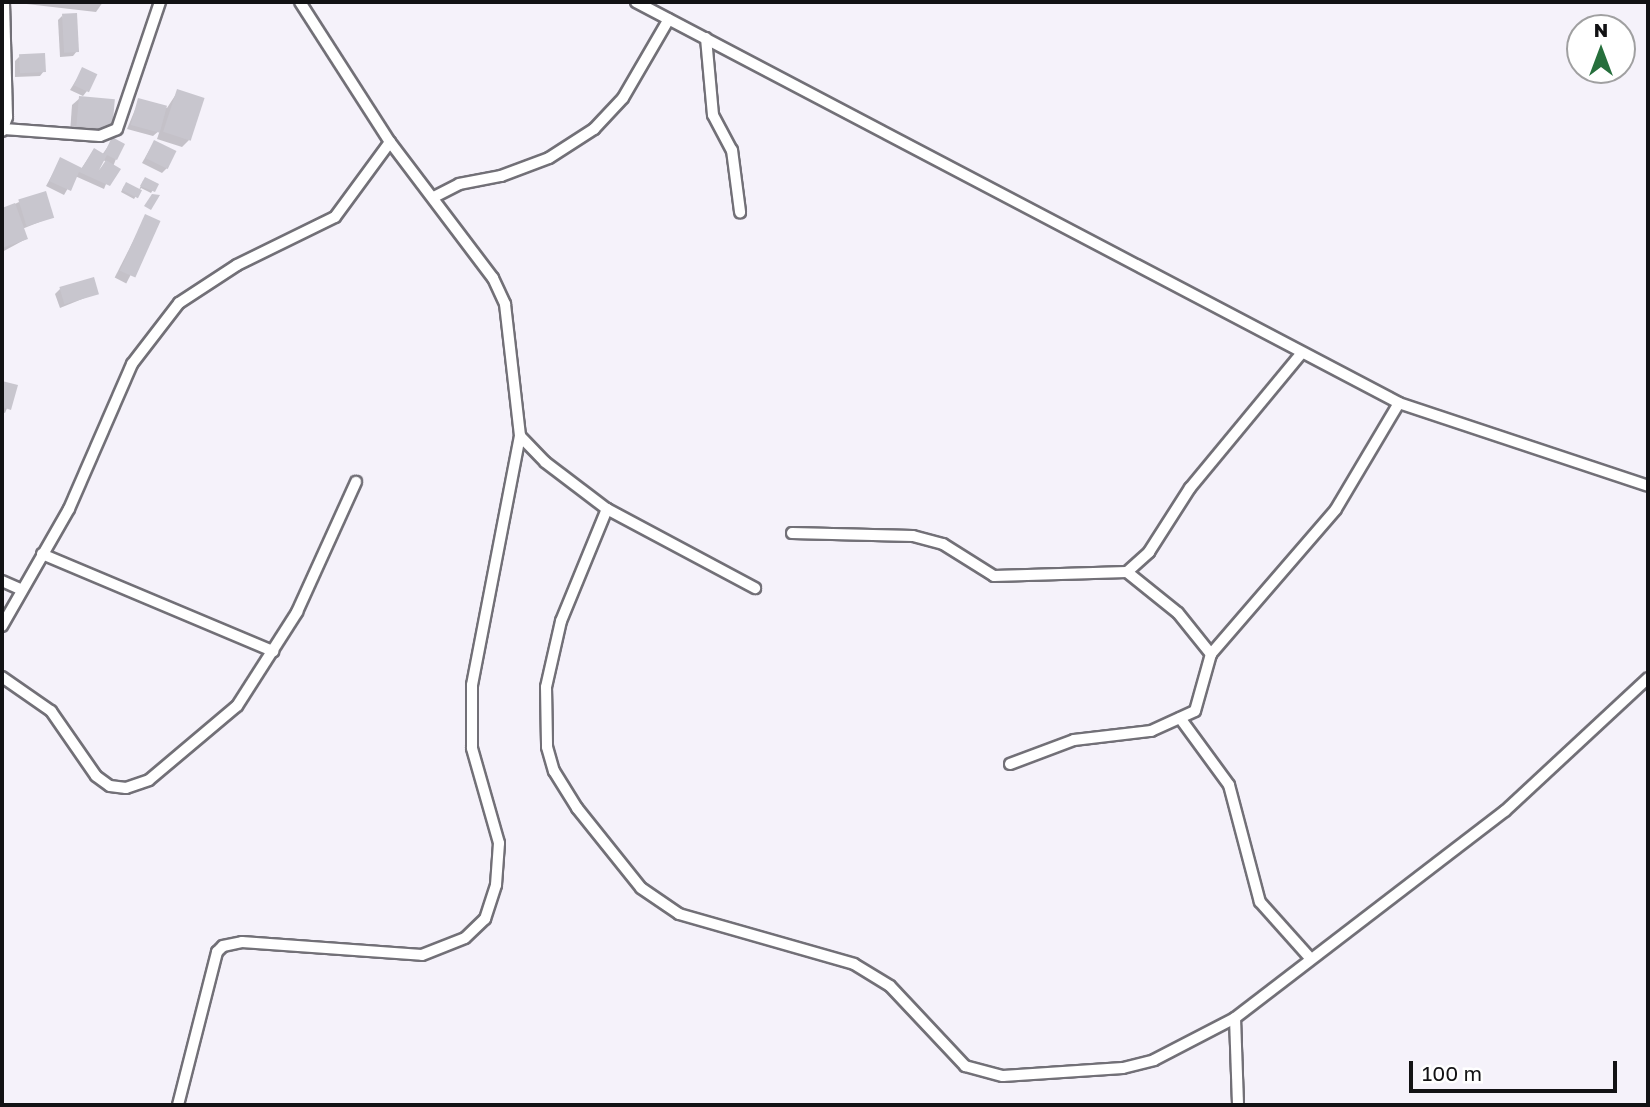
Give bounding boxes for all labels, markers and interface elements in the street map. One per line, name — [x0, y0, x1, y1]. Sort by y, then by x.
north arrow — [1566, 14, 1636, 84]
text: N — [1594, 18, 1608, 41]
scale bar — [1412, 1048, 1620, 1092]
text: 100 m — [1422, 1060, 1482, 1086]

